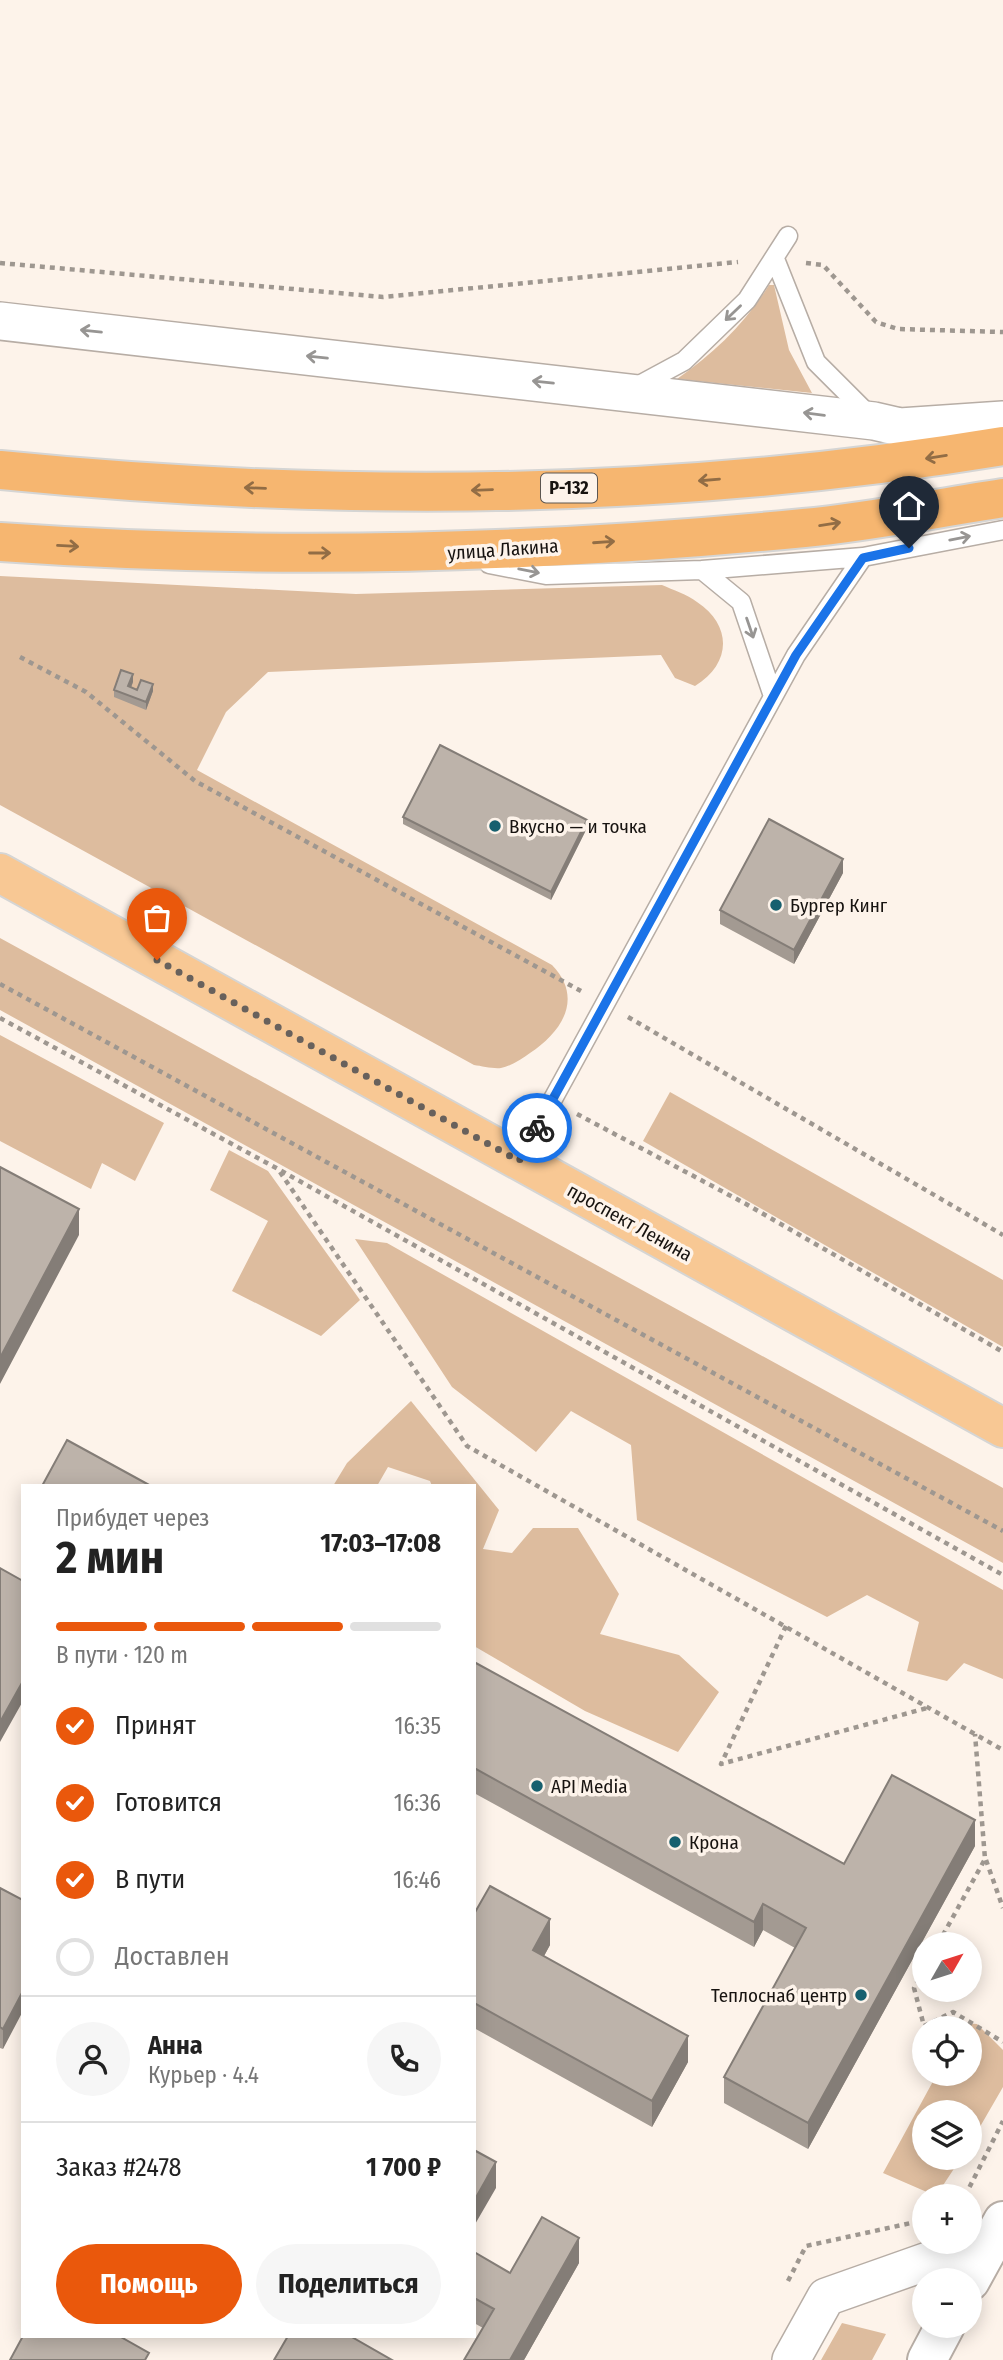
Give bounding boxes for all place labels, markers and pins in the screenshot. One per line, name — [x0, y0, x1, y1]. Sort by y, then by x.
pin — [879, 476, 939, 548]
place label: Вкусно — и точка — [509, 815, 647, 838]
marker: Вкусно — и точка — [487, 818, 503, 834]
pin — [127, 888, 187, 960]
place label: Бургер Кинг — [790, 894, 888, 917]
marker: Бургер Кинг — [768, 897, 784, 913]
place label: API Media — [551, 1775, 628, 1798]
marker: API Media — [529, 1778, 545, 1794]
place label: Крона — [689, 1831, 739, 1854]
marker: Крона — [667, 1834, 683, 1850]
place label: Теплоснаб центр — [711, 1984, 847, 2007]
marker: Теплоснаб центр — [853, 1987, 869, 2003]

